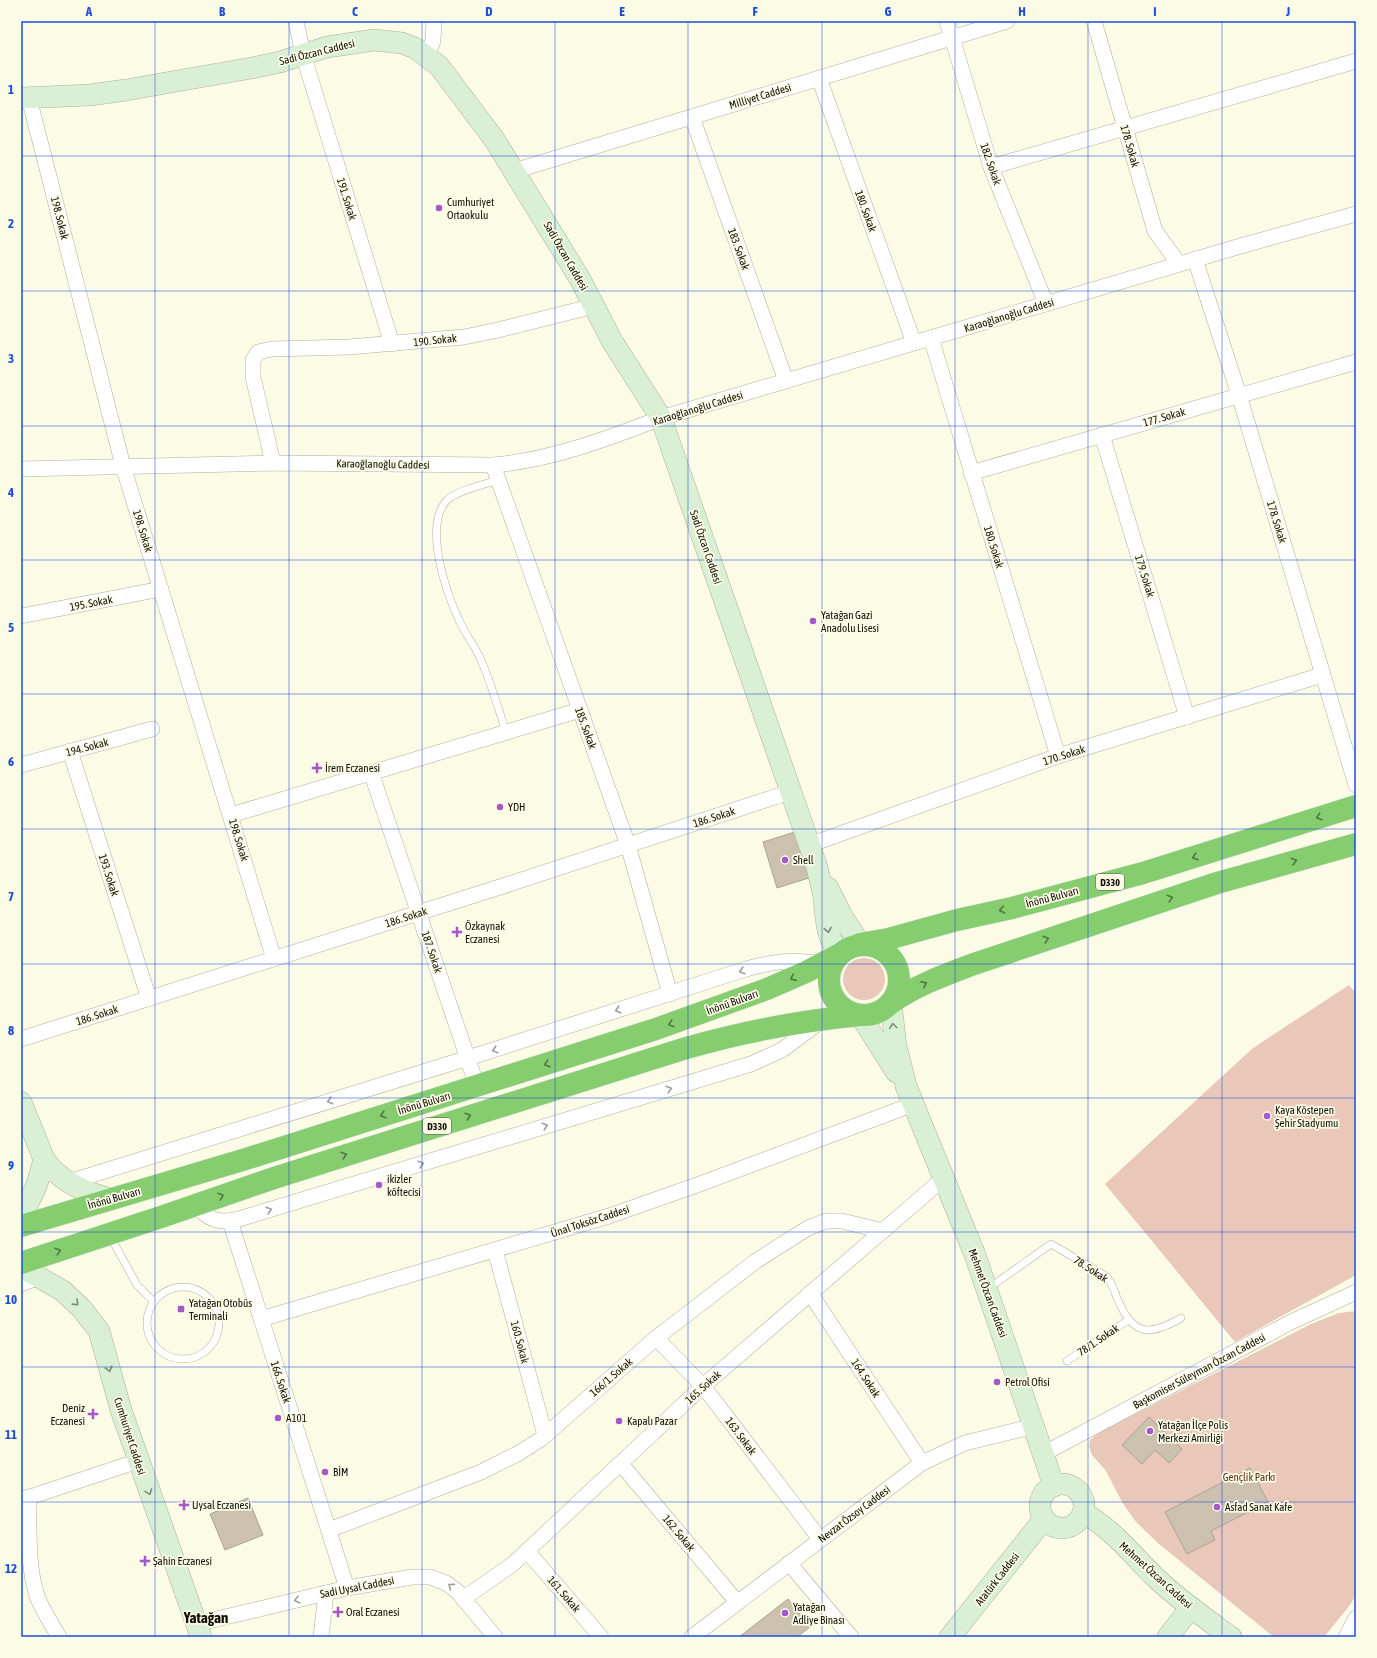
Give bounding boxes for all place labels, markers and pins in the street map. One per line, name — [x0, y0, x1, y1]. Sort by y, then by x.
place label: Cumhuriyet Ortaokulu — [447, 196, 494, 221]
marker: Cumhuriyet Ortaokulu — [434, 203, 444, 213]
place label: Yatağan Gazi Anadolu Lisesi — [821, 609, 879, 634]
marker: Yatağan Gazi Anadolu Lisesi — [808, 616, 818, 626]
place label: İrem Eczanesi — [325, 762, 380, 774]
marker: İrem Eczanesi — [312, 763, 322, 773]
place label: YDH — [508, 801, 525, 813]
marker: YDH — [495, 802, 505, 812]
place label: Shell — [793, 854, 814, 866]
marker: Shell — [780, 855, 790, 865]
place label: Özkaynak Eczanesi — [465, 920, 505, 945]
marker: Özkaynak Eczanesi — [452, 927, 462, 937]
place label: Kaya Köstepen Şehir Stadyumu — [1275, 1104, 1338, 1129]
marker: Kaya Köstepen Şehir Stadyumu — [1262, 1111, 1272, 1121]
place label: ikizler köftecisi — [387, 1173, 421, 1198]
marker: ikizler köftecisi — [374, 1180, 384, 1190]
place label: Yatağan Otobüs Terminali — [189, 1297, 252, 1322]
marker: Yatağan Otobüs Terminali — [176, 1304, 186, 1314]
place label: Petrol Ofisi — [1005, 1376, 1050, 1388]
marker: Petrol Ofisi — [992, 1377, 1002, 1387]
place label: Deniz Eczanesi — [50, 1402, 85, 1427]
marker: Deniz Eczanesi — [88, 1409, 98, 1419]
place label: A101 — [286, 1412, 307, 1424]
marker: A101 — [273, 1413, 283, 1423]
place label: Kapalı Pazar — [627, 1415, 678, 1427]
marker: Kapalı Pazar — [614, 1416, 624, 1426]
place label: Yatağan İlçe Polis Merkezi Amirliği — [1158, 1419, 1228, 1444]
marker: Yatağan İlçe Polis Merkezi Amirliği — [1145, 1426, 1155, 1436]
place label: BİM — [333, 1466, 348, 1478]
marker: BİM — [320, 1467, 330, 1477]
place label: Uysal Eczanesi — [192, 1499, 251, 1511]
marker: Uysal Eczanesi — [179, 1500, 189, 1510]
place label: Asfad Sanat Kafe — [1225, 1501, 1292, 1513]
marker: Asfad Sanat Kafe — [1212, 1502, 1222, 1512]
place label: Şahin Eczanesi — [153, 1555, 212, 1567]
marker: Şahin Eczanesi — [140, 1556, 150, 1566]
place label: Yatağan Adliye Binası — [793, 1601, 845, 1626]
place label: Oral Eczanesi — [346, 1606, 400, 1618]
marker: Oral Eczanesi — [333, 1607, 343, 1617]
marker: Yatağan Adliye Binası — [780, 1608, 790, 1618]

